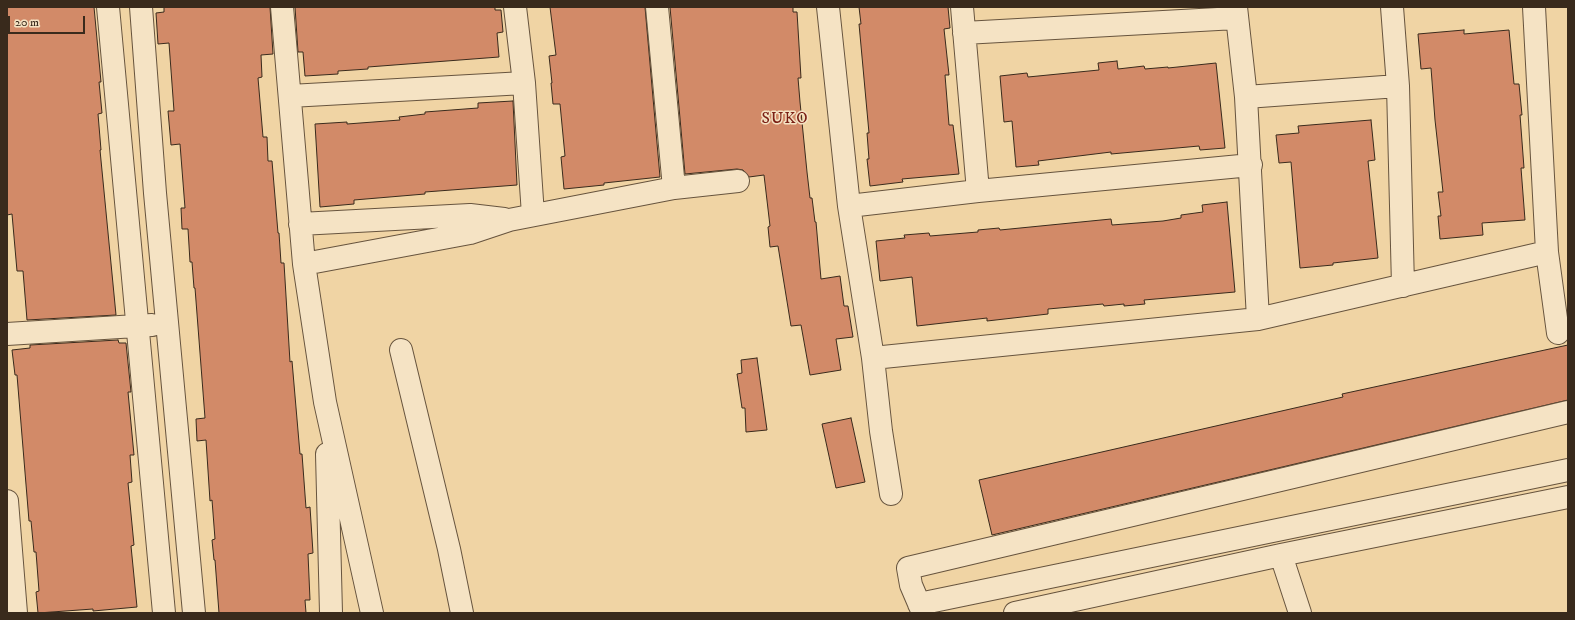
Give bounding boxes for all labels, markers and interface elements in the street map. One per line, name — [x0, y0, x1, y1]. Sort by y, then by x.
scale bar — [10, 8, 87, 34]
text: 20 m — [15, 15, 39, 30]
district label: SUKO — [762, 110, 808, 130]

